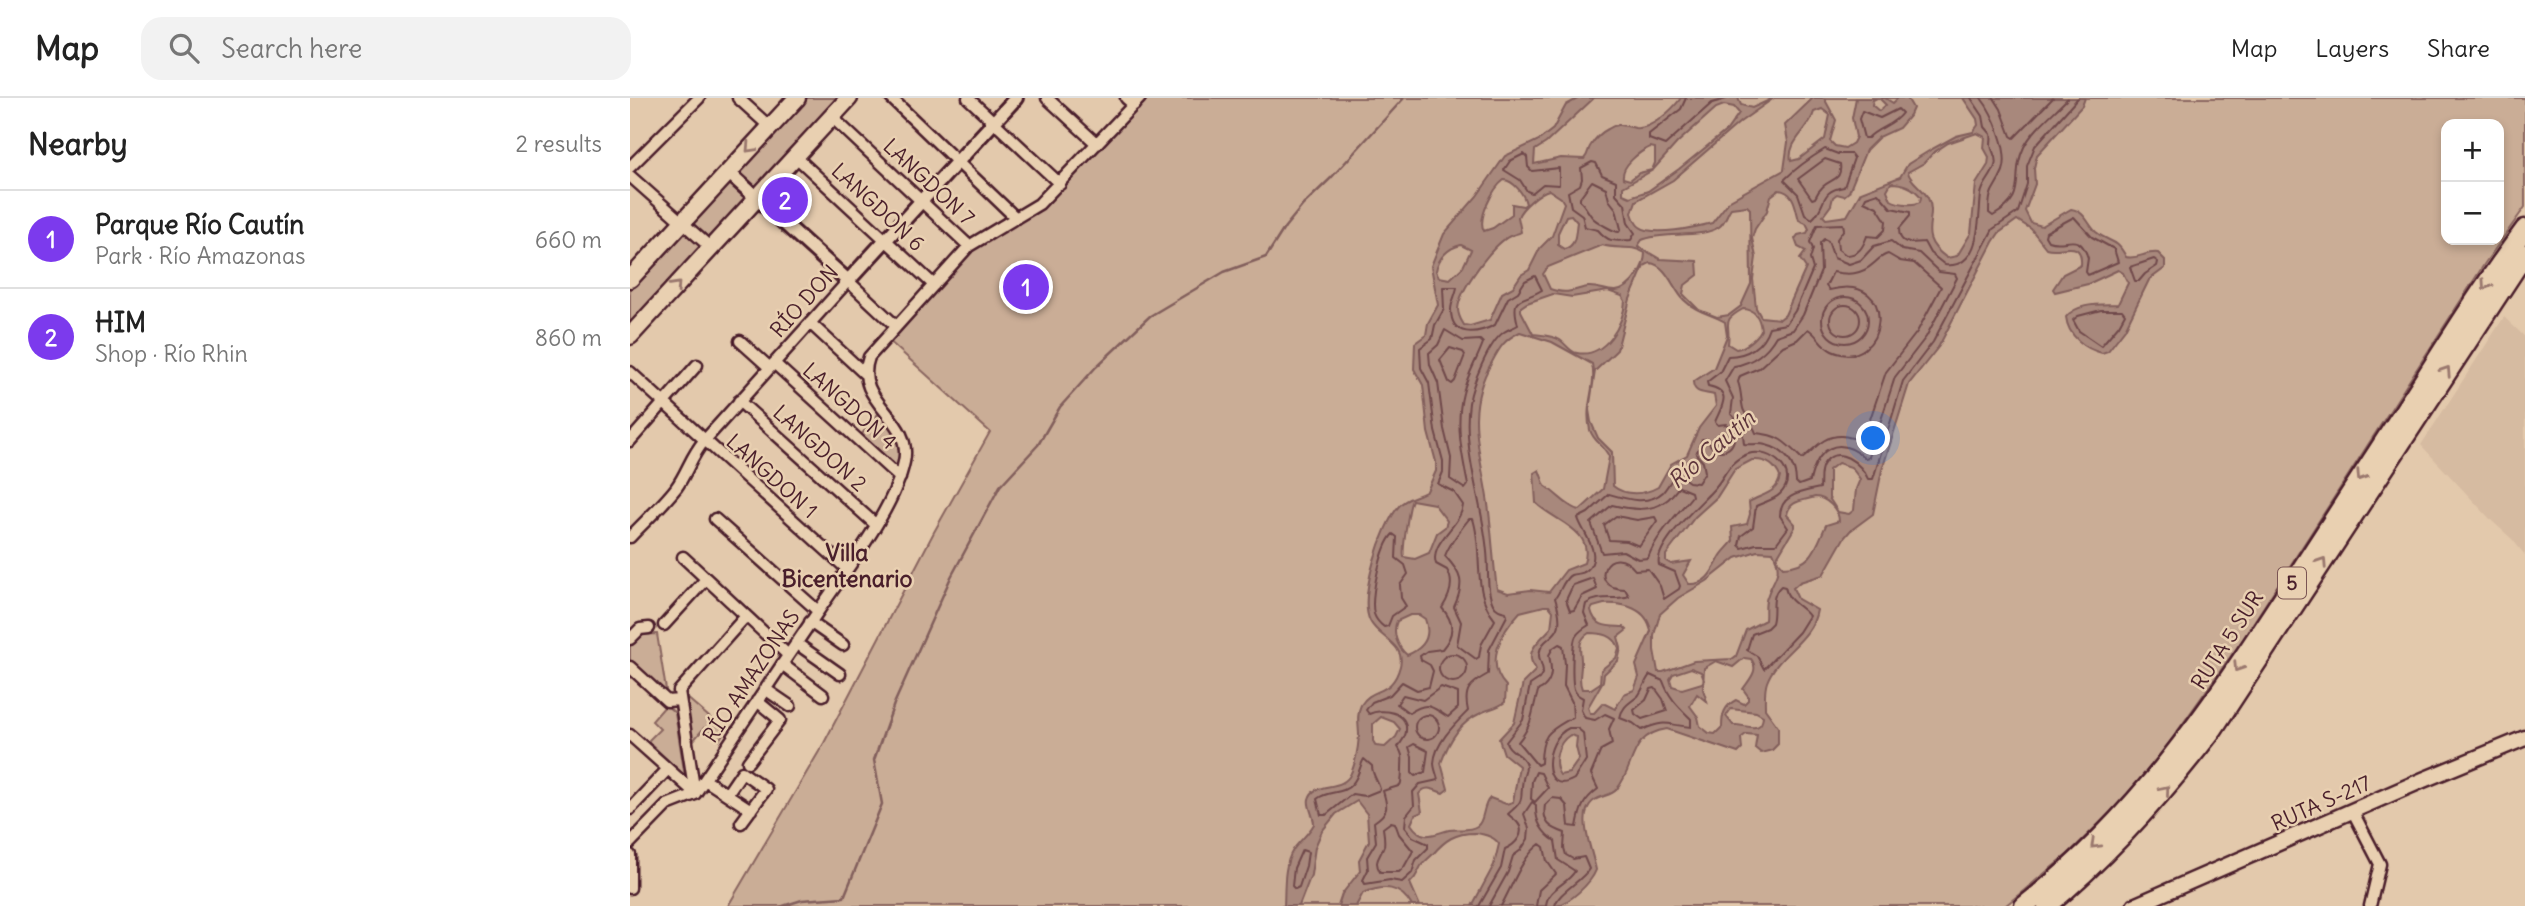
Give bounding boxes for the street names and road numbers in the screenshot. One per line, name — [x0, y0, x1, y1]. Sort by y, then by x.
street label: LANGDON 7 — [878, 133, 980, 231]
street label: LANGDON 6 — [826, 157, 930, 257]
street label: RÍO DON — [764, 259, 844, 343]
street label: LANGDON 4 — [797, 357, 903, 455]
street label: LANGDON 2 — [768, 399, 872, 497]
street label: LANGDON 1 — [721, 428, 823, 524]
road number: 5 — [2278, 568, 2306, 598]
street label: RUTA 5 SUR — [2185, 585, 2269, 695]
street label: RÍO AMAZONAS — [696, 604, 806, 748]
street label: RUTA S-217 — [2267, 769, 2375, 837]

